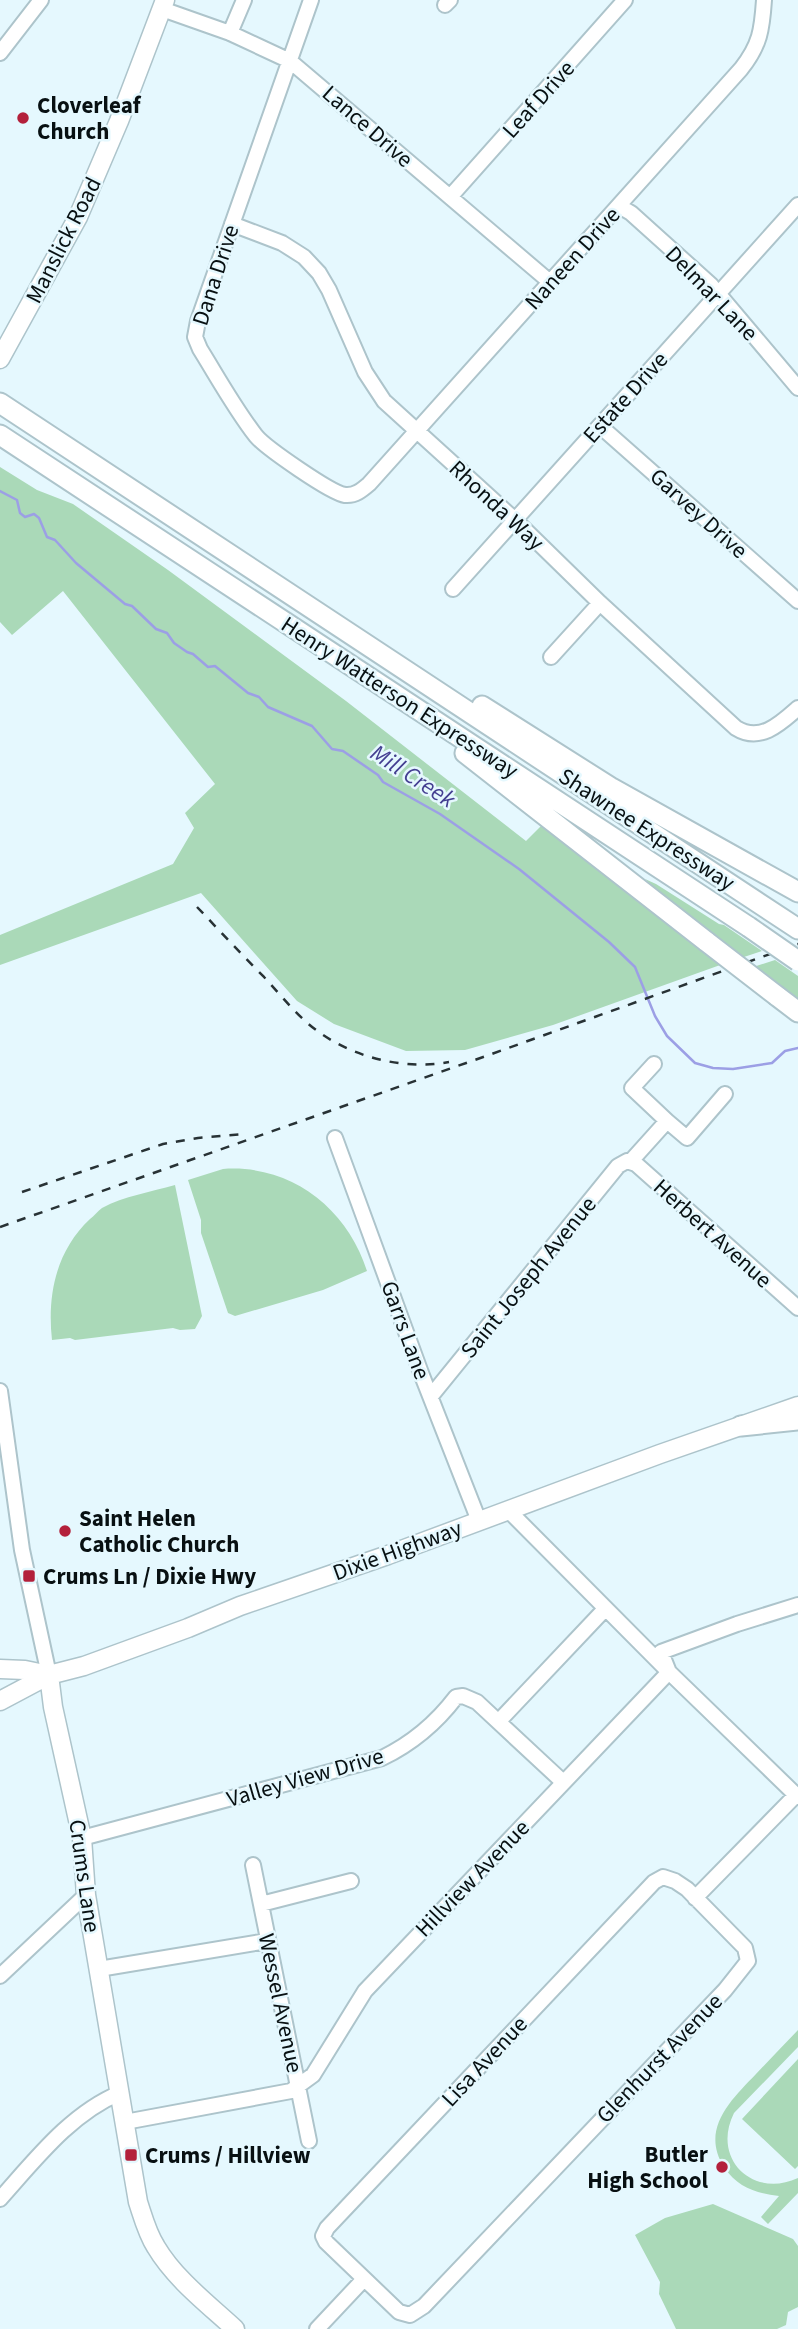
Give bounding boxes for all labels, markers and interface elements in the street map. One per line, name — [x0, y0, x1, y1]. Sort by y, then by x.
street label: Leaf Drive — [494, 53, 582, 146]
street label: Lance Drive — [315, 77, 420, 175]
place label: Cloverleaf Church — [37, 89, 142, 148]
marker: Cloverleaf Church — [15, 110, 31, 126]
street label: Manslick Road — [17, 171, 109, 309]
street label: Naneen Drive — [517, 199, 628, 317]
street label: Dana Drive — [184, 220, 247, 330]
street label: Delmar Lane — [658, 238, 766, 348]
street label: Estate Drive — [575, 344, 676, 450]
street label: Rhonda Way — [442, 453, 552, 558]
street label: Garvey Drive — [642, 460, 755, 566]
street label: Henry Watterson Expressway — [275, 608, 525, 787]
water label: Mill Creek — [363, 736, 463, 817]
street label: Shawnee Expressway — [552, 760, 742, 899]
street label: Herbert Avenue — [646, 1171, 779, 1296]
street label: Saint Joseph Avenue — [453, 1189, 604, 1365]
street label: Garrs Lane — [372, 1276, 439, 1384]
place label: Saint Helen Catholic Church — [79, 1502, 240, 1561]
street label: Dixie Highway — [328, 1512, 467, 1589]
marker: Saint Helen Catholic Church — [57, 1523, 73, 1539]
place label: Crums Ln / Dixie Hwy — [43, 1560, 256, 1593]
marker: Crums Ln / Dixie Hwy — [21, 1568, 37, 1584]
street label: Valley View Drive — [223, 1739, 387, 1816]
street label: Hillview Avenue — [408, 1812, 537, 1945]
street label: Crums Lane — [60, 1817, 109, 1935]
street label: Wessel Avenue — [250, 1930, 311, 2076]
street label: Glenhurst Avenue — [589, 1986, 730, 2131]
street label: Lisa Avenue — [434, 2009, 535, 2114]
place label: Butler High School — [587, 2138, 709, 2197]
place label: Crums / Hillview — [145, 2139, 311, 2172]
marker: Crums / Hillview — [123, 2147, 139, 2163]
marker: Butler High School — [714, 2159, 730, 2175]

